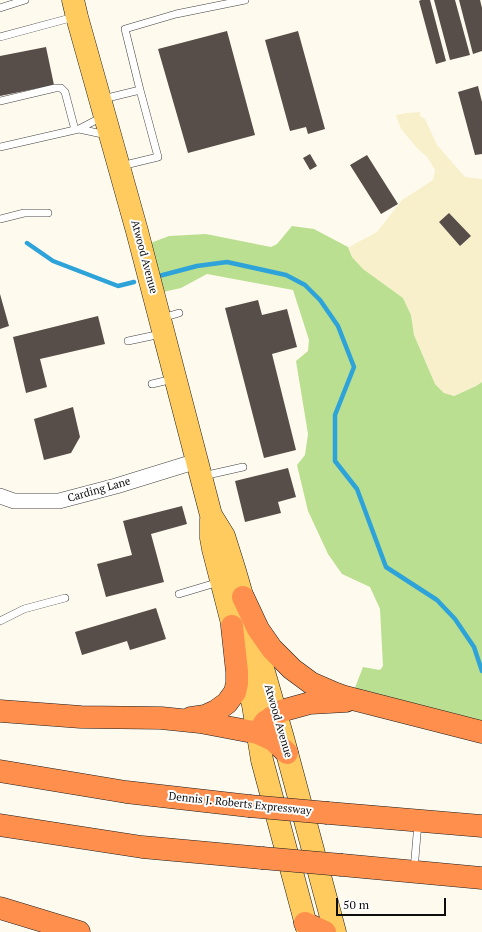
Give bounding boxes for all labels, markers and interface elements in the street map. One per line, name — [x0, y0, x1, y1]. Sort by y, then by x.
street label: Atwood Avenue — [128, 219, 160, 295]
street label: Carding Lane — [66, 475, 132, 505]
street label: Atwood Avenue — [261, 683, 295, 759]
street label: Dennis J. Roberts Expressway — [168, 790, 312, 818]
scale bar — [338, 890, 448, 916]
text: 50 m — [343, 897, 369, 912]

